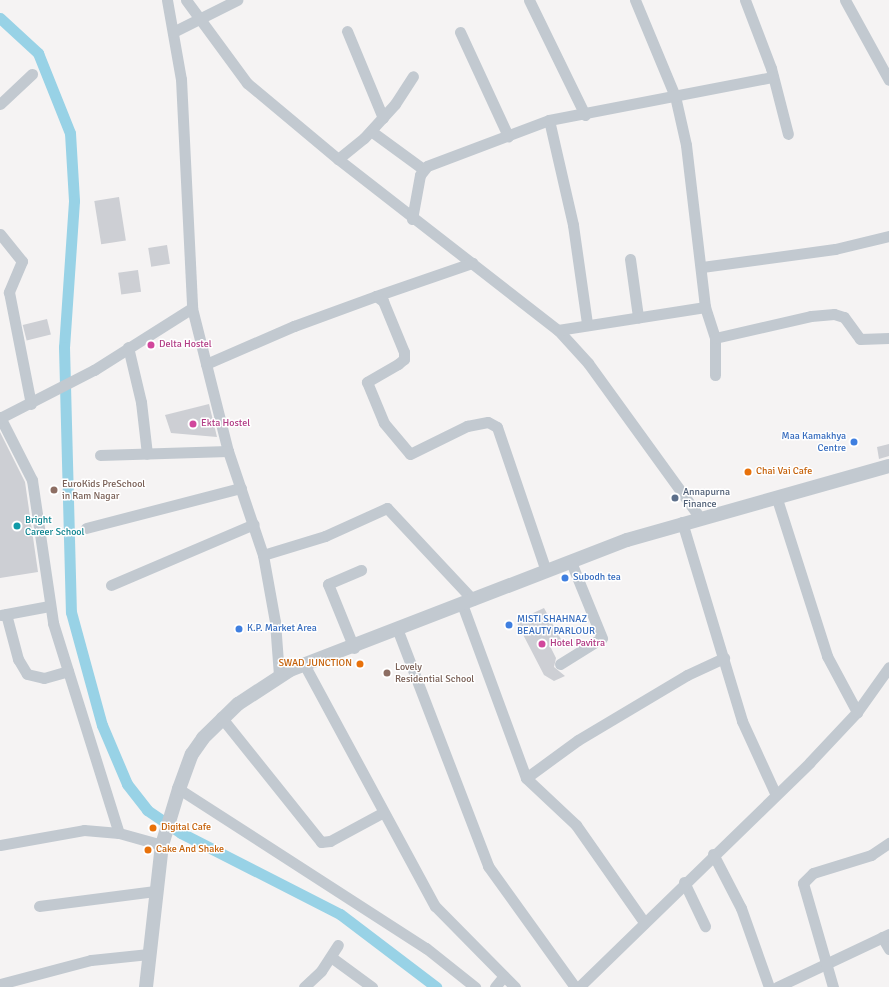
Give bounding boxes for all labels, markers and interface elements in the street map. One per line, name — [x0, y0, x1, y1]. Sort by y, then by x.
place label: Delta Hostel — [159, 339, 212, 351]
marker: Delta Hostel — [146, 340, 156, 350]
place label: Ekta Hostel — [201, 418, 250, 430]
marker: Ekta Hostel — [188, 419, 198, 429]
place label: Maa Kamakhya Centre — [782, 430, 846, 454]
marker: Maa Kamakhya Centre — [849, 437, 859, 447]
place label: Chai Vai Cafe — [756, 466, 812, 478]
marker: Chai Vai Cafe — [743, 467, 753, 477]
place label: EuroKids PreSchool in Ram Nagar — [62, 478, 145, 502]
marker: EuroKids PreSchool in Ram Nagar — [49, 485, 59, 495]
place label: Annapurna Finance — [683, 486, 730, 510]
marker: Annapurna Finance — [670, 493, 680, 503]
place label: Bright Career School — [25, 514, 84, 538]
marker: Bright Career School — [12, 521, 22, 531]
place label: Subodh tea — [573, 572, 621, 584]
marker: Subodh tea — [560, 573, 570, 583]
place label: MISTI SHAHNAZ BEAUTY PARLOUR — [517, 613, 595, 636]
marker: MISTI SHAHNAZ BEAUTY PARLOUR — [504, 620, 514, 630]
place label: K.P. Market Area — [247, 623, 317, 635]
marker: K.P. Market Area — [234, 624, 244, 634]
place label: Hotel Pavitra — [550, 638, 605, 650]
marker: Hotel Pavitra — [537, 639, 547, 649]
place label: SWAD JUNCTION — [278, 658, 352, 670]
marker: SWAD JUNCTION — [355, 659, 365, 669]
place label: Lovely Residential School — [395, 661, 474, 684]
marker: Lovely Residential School — [382, 668, 392, 678]
place label: Digital Cafe — [161, 822, 211, 834]
marker: Digital Cafe — [148, 823, 158, 833]
place label: Cake And Shake — [156, 844, 224, 856]
marker: Cake And Shake — [143, 845, 153, 855]

